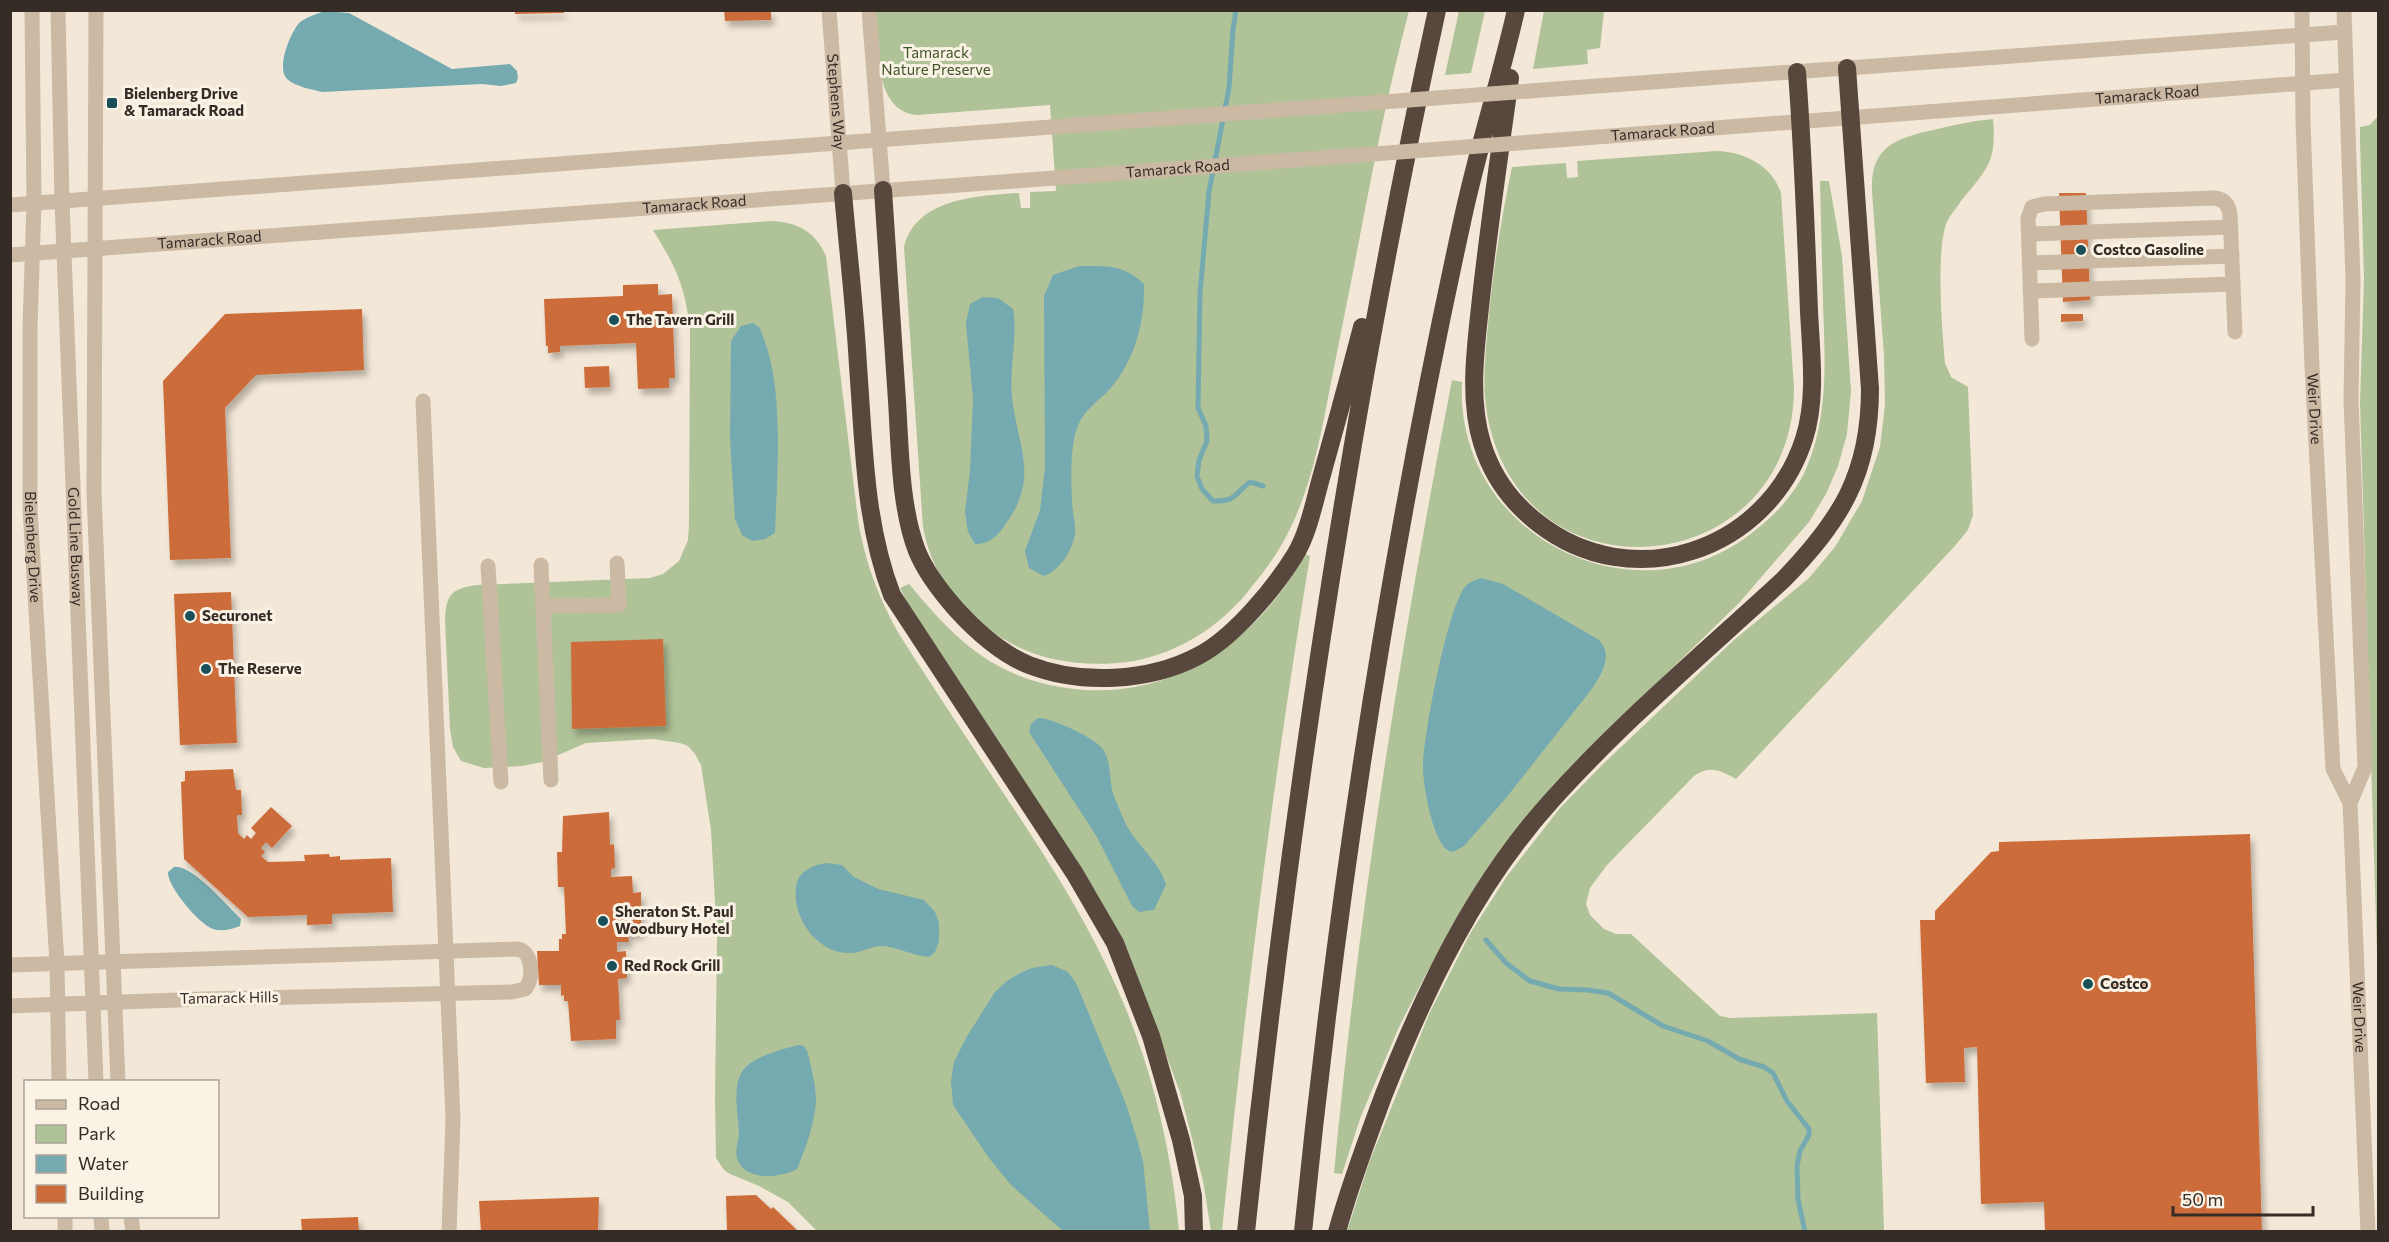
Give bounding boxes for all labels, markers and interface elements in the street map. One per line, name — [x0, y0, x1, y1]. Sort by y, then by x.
park label: Tamarack Nature Preserve — [881, 43, 991, 78]
street label: Stephens Way — [824, 53, 850, 151]
street label: Tamarack Road — [2094, 81, 2200, 107]
place label: Bielenberg Drive & Tamarack Road — [124, 84, 244, 119]
marker: Bielenberg Drive & Tamarack Road — [105, 96, 119, 110]
street label: Tamarack Road — [1610, 118, 1715, 144]
street label: Tamarack Road — [1125, 155, 1230, 181]
street label: Tamarack Road — [641, 191, 747, 216]
street label: Tamarack Road — [157, 226, 262, 252]
place label: Costco Gasoline — [2093, 240, 2204, 258]
marker: Costco Gasoline — [2074, 243, 2088, 257]
place label: The Tavern Grill — [626, 310, 734, 328]
marker: The Tavern Grill — [607, 313, 621, 327]
street label: Weir Drive — [2304, 373, 2326, 445]
street label: Gold Line Busway — [65, 487, 88, 607]
street label: Bielenberg Drive — [22, 491, 46, 603]
place label: Securonet — [202, 606, 273, 624]
marker: Securonet — [183, 609, 197, 623]
place label: The Reserve — [218, 659, 302, 677]
marker: The Reserve — [199, 662, 213, 676]
place label: Sheraton St. Paul Woodbury Hotel — [615, 902, 734, 937]
marker: Sheraton St. Paul Woodbury Hotel — [596, 914, 610, 928]
place label: Red Rock Grill — [624, 956, 720, 974]
marker: Red Rock Grill — [605, 959, 619, 973]
place label: Costco — [2100, 974, 2149, 992]
marker: Costco — [2081, 977, 2095, 991]
street label: Weir Drive — [2349, 981, 2370, 1053]
street label: Tamarack Hills — [179, 987, 279, 1007]
legend — [24, 1080, 219, 1218]
text: Road — [78, 1092, 120, 1114]
text: Park — [78, 1122, 116, 1144]
text: Water — [78, 1152, 129, 1174]
scale bar — [2173, 1179, 2312, 1217]
text: Building — [78, 1182, 144, 1204]
text: 50 m — [2182, 1188, 2223, 1210]

